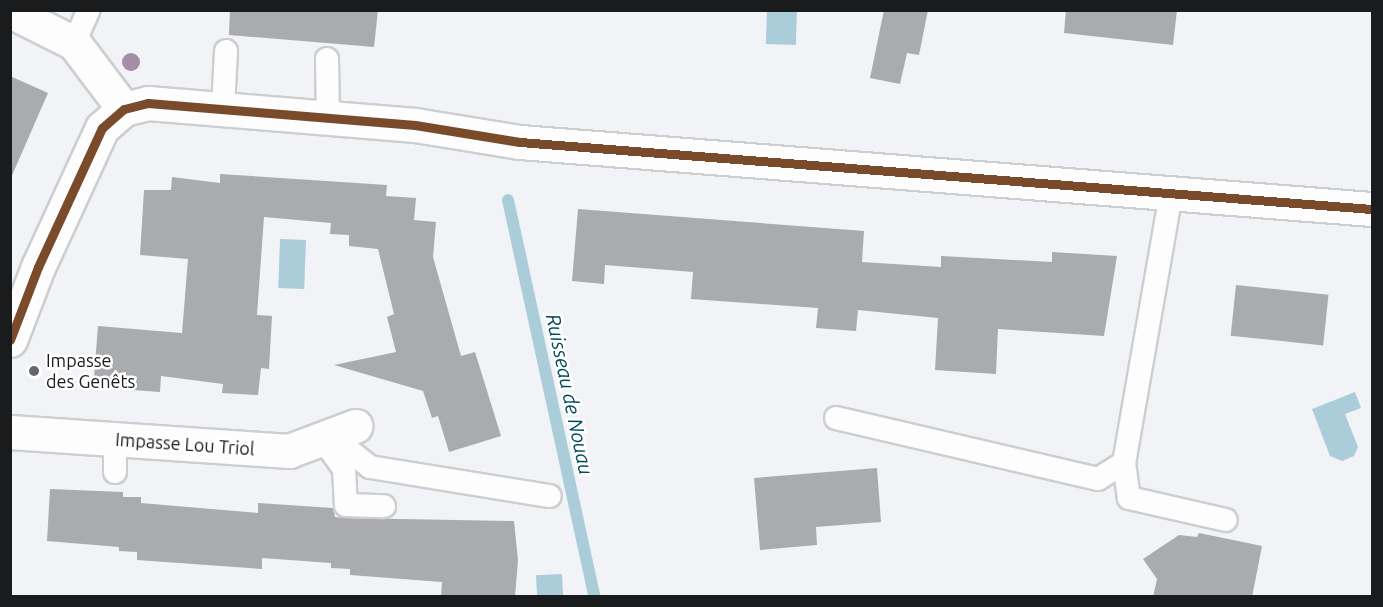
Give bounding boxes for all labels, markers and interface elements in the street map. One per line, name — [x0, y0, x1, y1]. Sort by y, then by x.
water label: Ruisseau de Nouau — [541, 311, 599, 477]
place label: Impasse des Genêts — [46, 350, 135, 392]
marker: Impasse des Genêts — [27, 364, 41, 378]
street label: Impasse Lou Triol — [115, 428, 255, 460]

